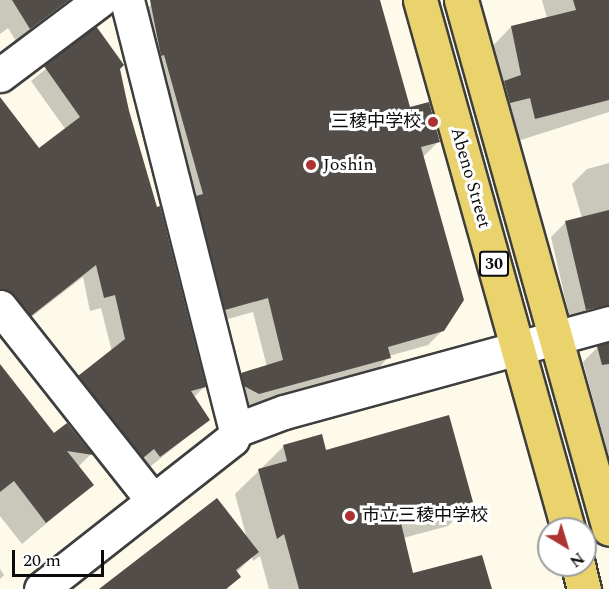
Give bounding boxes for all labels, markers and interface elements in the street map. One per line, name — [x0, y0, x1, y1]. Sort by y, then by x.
place label: 三稜中学校 — [331, 111, 421, 133]
marker: 三稜中学校 — [426, 115, 440, 129]
street label: Abeno Street — [445, 125, 495, 231]
place label: Joshin — [323, 154, 374, 176]
marker: Joshin — [304, 158, 318, 172]
road number: 30 — [479, 251, 509, 277]
place label: 市立三稜中学校 — [362, 505, 488, 527]
marker: 市立三稜中学校 — [343, 509, 357, 523]
north arrow — [537, 517, 597, 577]
scale bar — [15, 538, 106, 576]
text: N — [564, 546, 589, 573]
text: 20 m — [23, 547, 61, 574]

